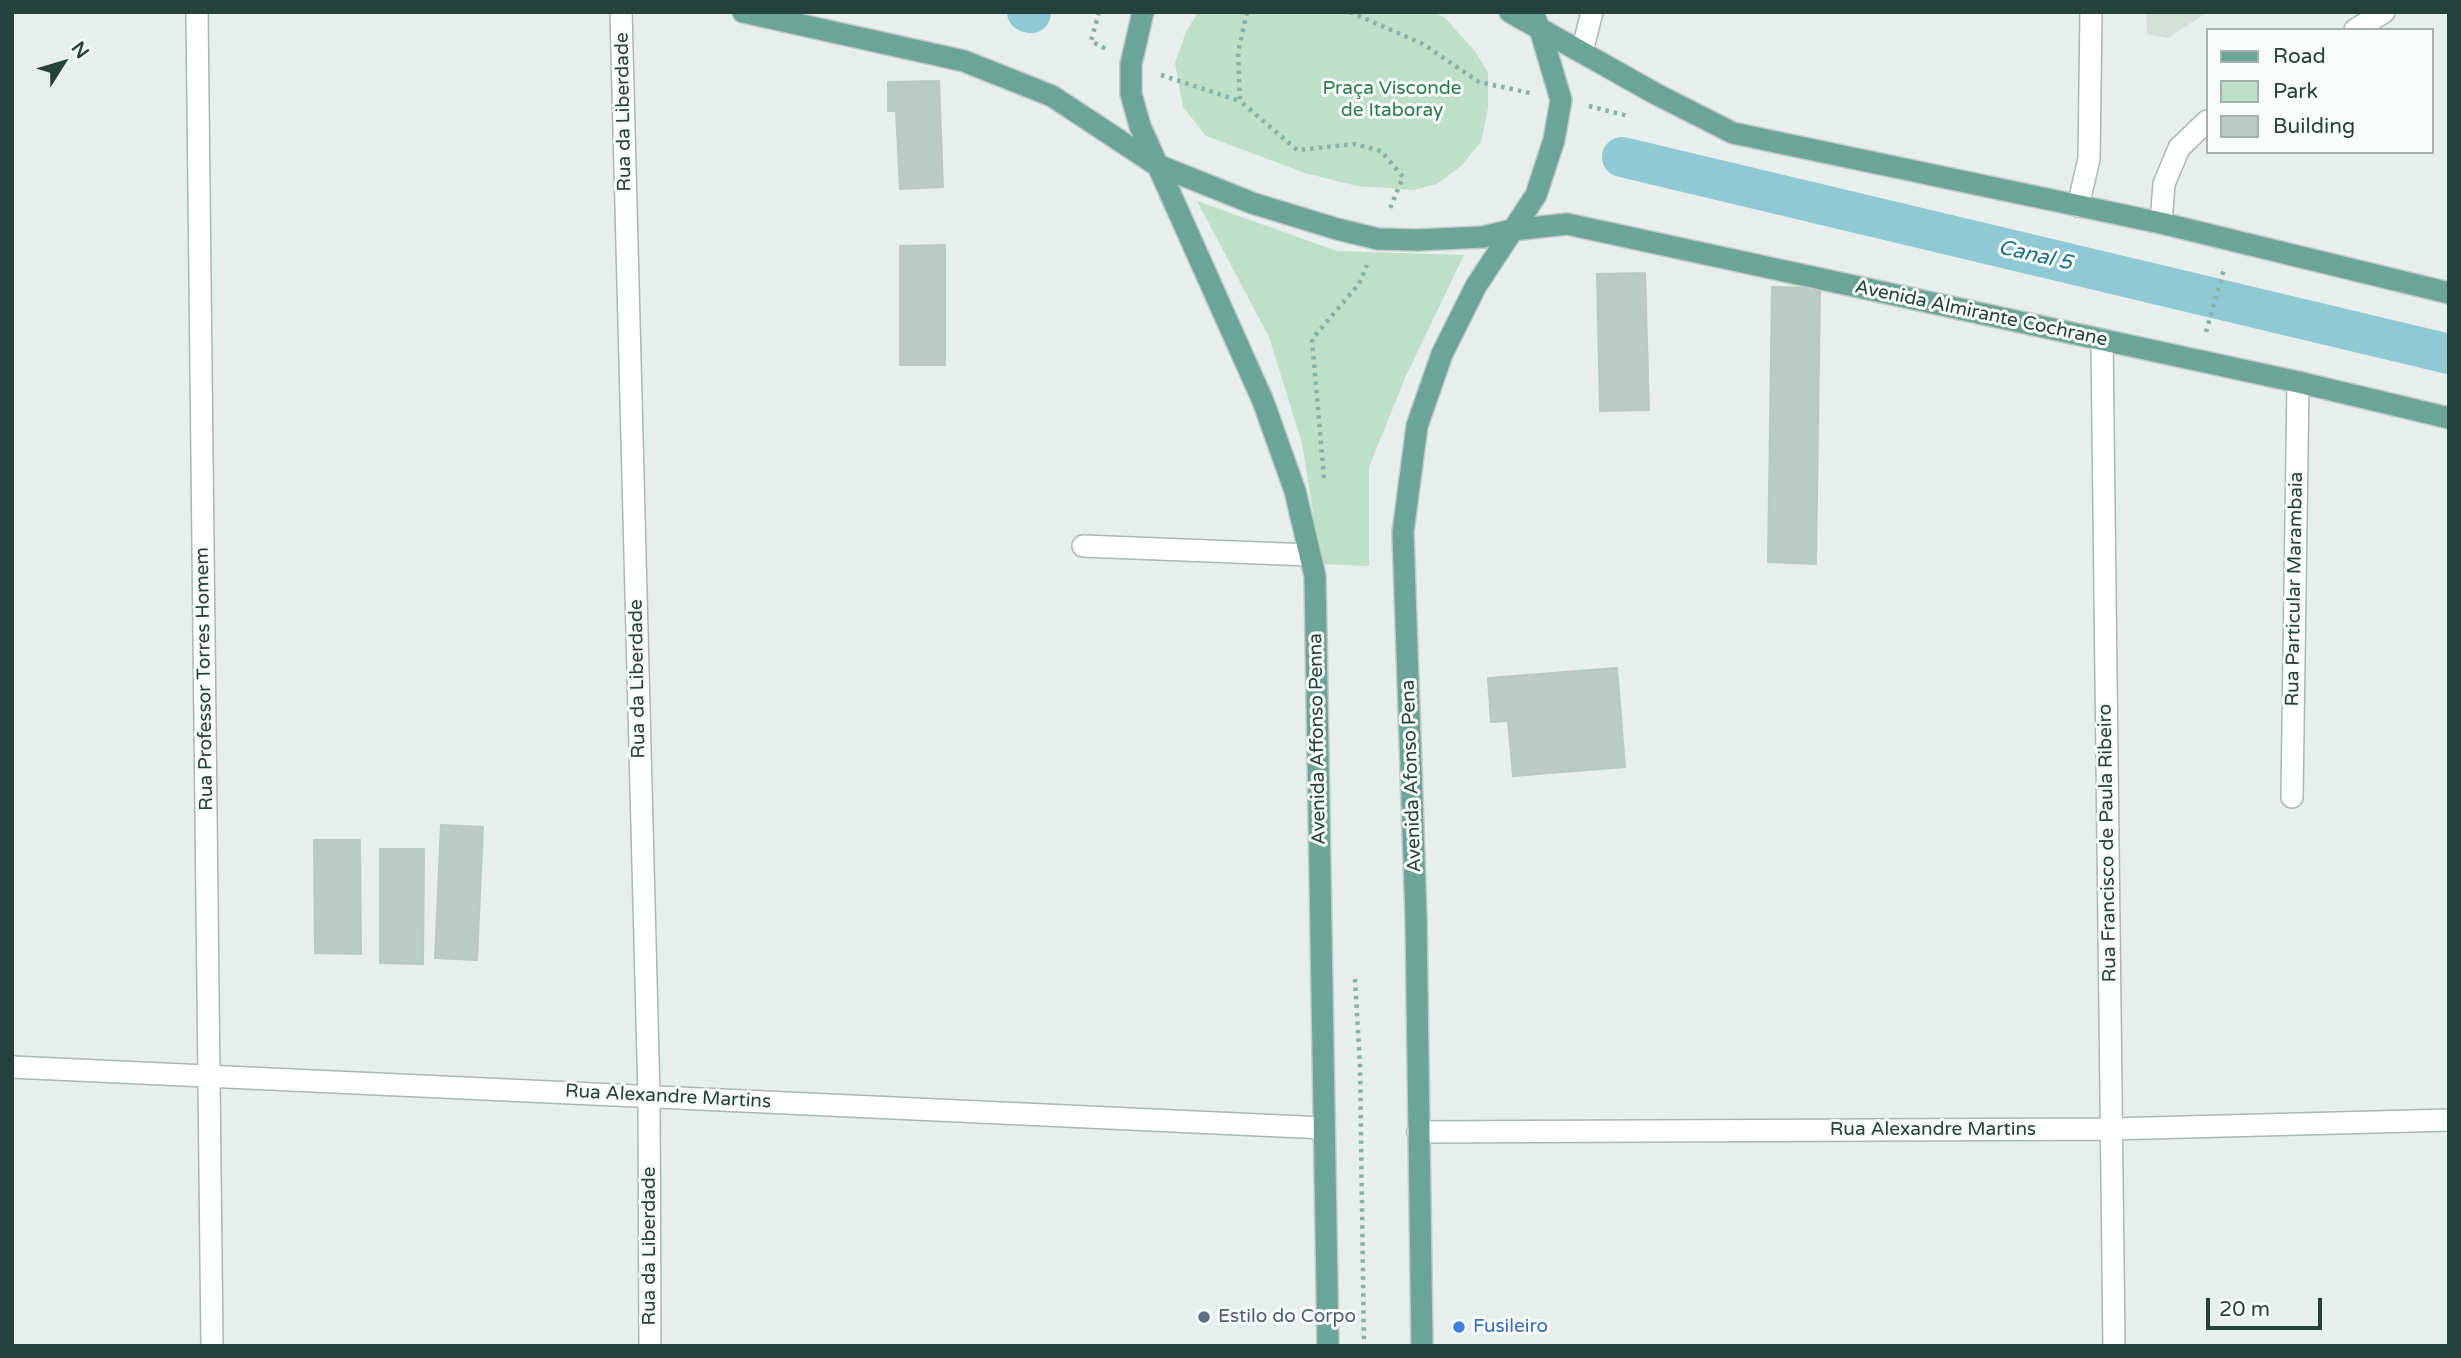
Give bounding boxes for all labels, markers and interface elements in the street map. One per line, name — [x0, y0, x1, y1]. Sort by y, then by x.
north arrow — [28, 28, 98, 98]
legend — [2206, 28, 2433, 154]
street label: Rua da Liberdade — [611, 32, 637, 192]
text: N — [66, 38, 93, 63]
text: Road — [2273, 44, 2326, 69]
park label: Praça Visconde de Itaboray — [1322, 78, 1462, 122]
text: Park — [2273, 79, 2318, 104]
text: Building — [2273, 114, 2355, 139]
water label: Canal 5 — [1996, 235, 2074, 277]
street label: Avenida Almirante Cochrane — [1853, 276, 2109, 352]
street label: Rua Particular Marambaia — [2282, 471, 2308, 707]
street label: Rua Professor Torres Homem — [191, 547, 219, 811]
street label: Rua da Liberdade — [625, 599, 651, 759]
street label: Avenida Affonso Penna — [1305, 633, 1331, 845]
street label: Avenida Afonso Pena — [1397, 679, 1427, 873]
street label: Rua Francisco de Paula Ribeiro — [2094, 704, 2122, 982]
street label: Rua Alexandre Martins — [564, 1080, 772, 1114]
street label: Rua Alexandre Martins — [1830, 1119, 2036, 1141]
street label: Rua da Liberdade — [639, 1166, 661, 1326]
scale bar — [2209, 1284, 2324, 1328]
text: 20 m — [2219, 1297, 2270, 1322]
place label: Estilo do Corpo — [1218, 1306, 1356, 1328]
marker: Estilo do Corpo — [1196, 1309, 1212, 1325]
place label: Fusileiro — [1473, 1316, 1548, 1338]
marker: Fusileiro — [1451, 1319, 1467, 1335]

